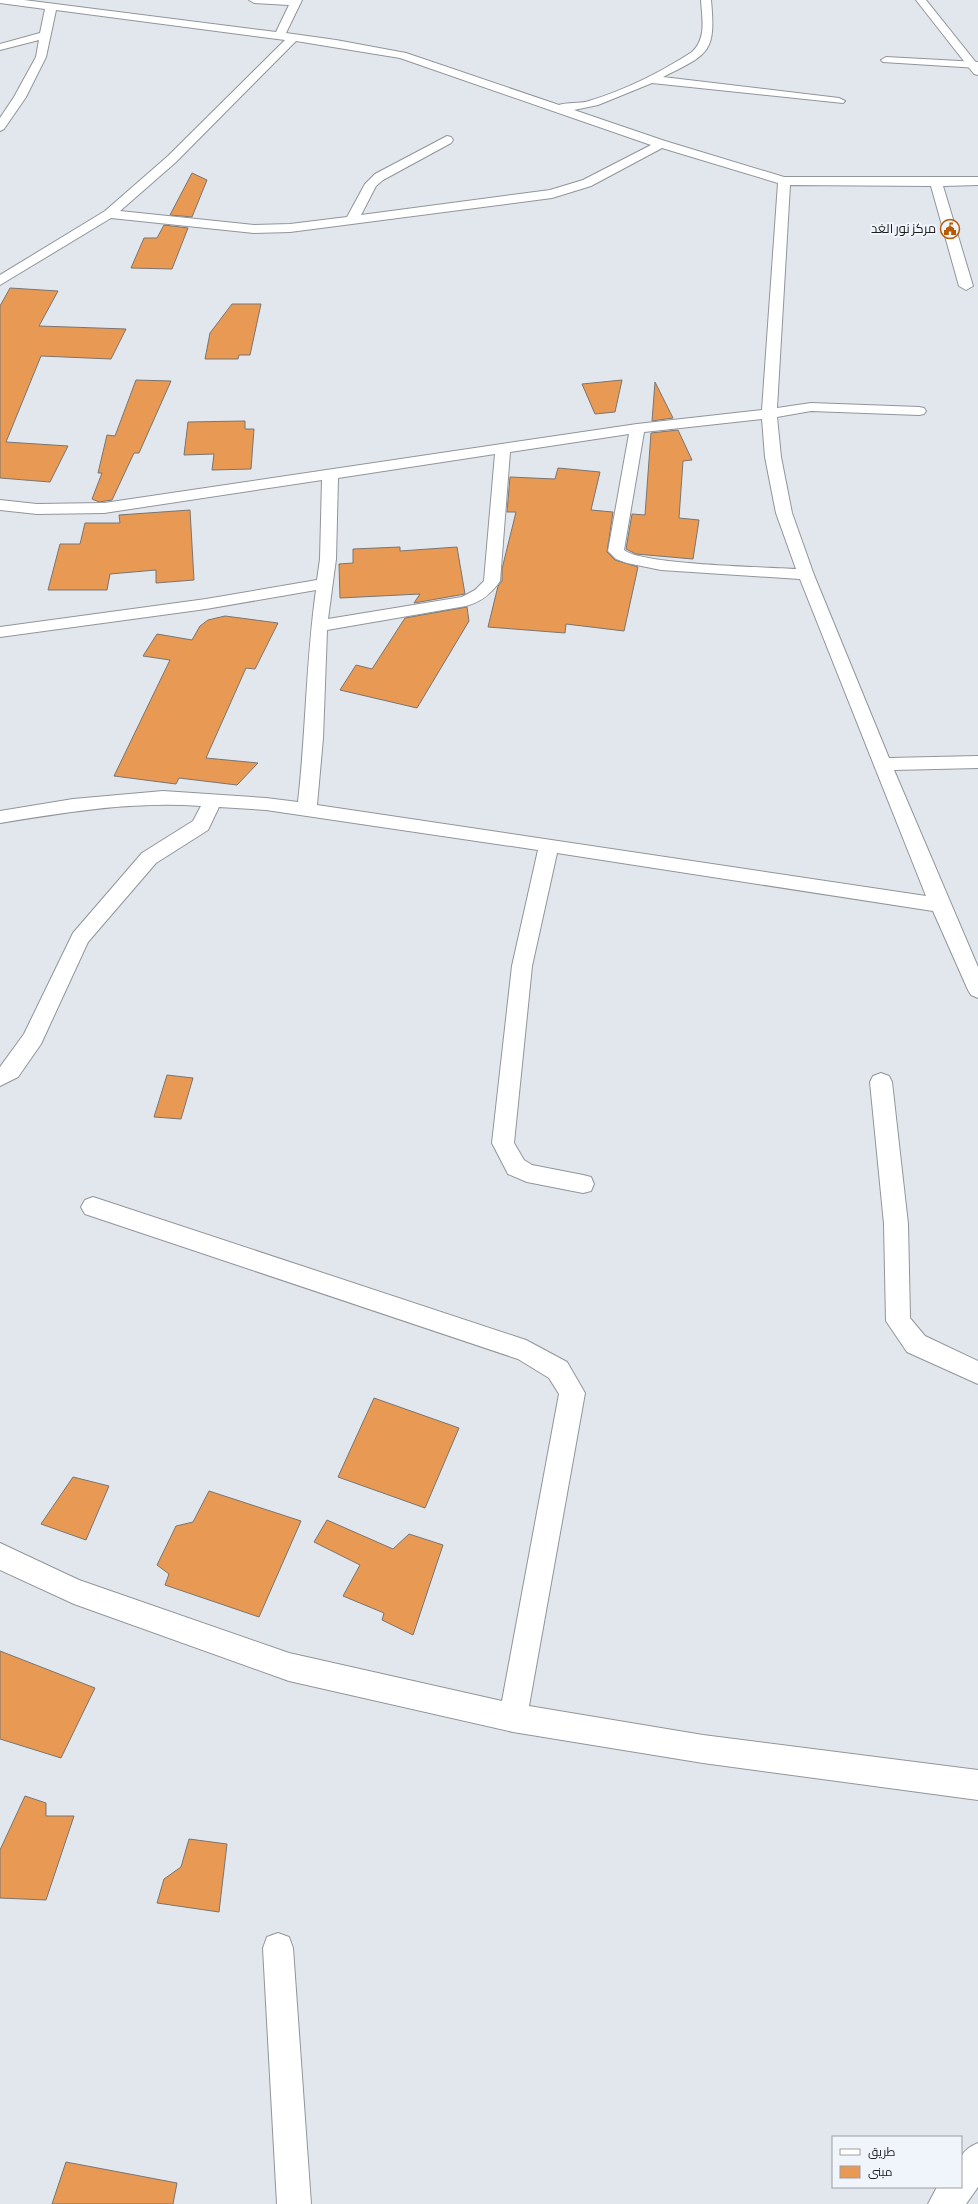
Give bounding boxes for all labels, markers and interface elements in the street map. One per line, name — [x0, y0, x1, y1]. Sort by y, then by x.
public building icon: مركز نور الغد — [939, 218, 961, 240]
place label: مركز نور الغد — [871, 221, 936, 237]
legend — [832, 2136, 962, 2188]
text: طريق — [868, 2145, 896, 2160]
text: مبنى — [868, 2165, 893, 2180]

